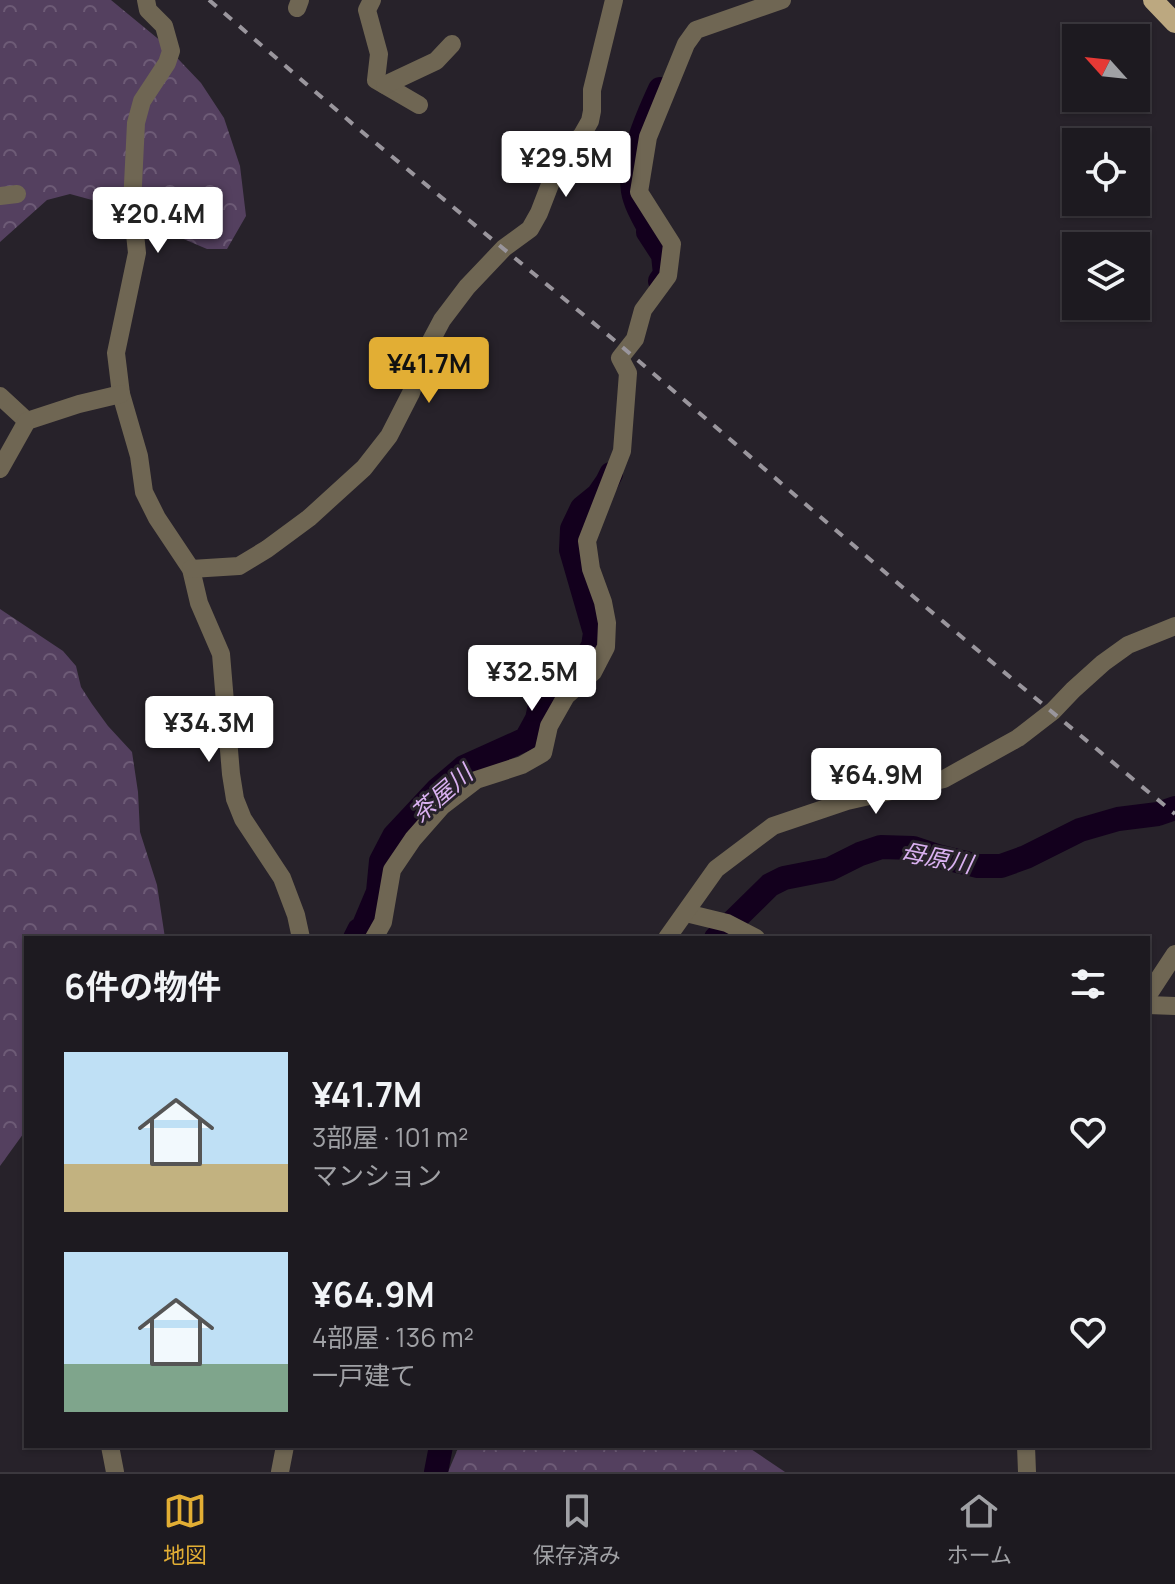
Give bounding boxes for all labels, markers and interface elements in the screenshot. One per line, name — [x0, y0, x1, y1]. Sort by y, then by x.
north arrow — [1062, 24, 1150, 112]
map controls — [1062, 24, 1150, 320]
button: locate — [1062, 128, 1150, 216]
pin: ¥29.5M — [501, 131, 631, 199]
text: ¥29.5M — [520, 139, 612, 175]
pin: ¥20.4M — [93, 187, 223, 255]
text: ¥20.4M — [111, 195, 205, 231]
button: layers — [1062, 232, 1150, 320]
pin: ¥41.7M — [364, 337, 494, 405]
text: ¥41.7M — [387, 345, 471, 381]
pin: ¥32.5M — [467, 645, 597, 713]
text: ¥32.5M — [486, 653, 578, 689]
pin: ¥34.3M — [144, 696, 274, 764]
text: ¥34.3M — [163, 704, 255, 740]
pin: ¥64.9M — [811, 748, 941, 816]
water label: 茶屋川 — [403, 755, 481, 829]
text: ¥64.9M — [829, 756, 923, 792]
water label: 母原川 — [899, 834, 978, 881]
icon: filters — [1066, 962, 1110, 1006]
text: 6件の物件 — [64, 963, 221, 1009]
text: ¥41.7M — [312, 1071, 422, 1117]
icon: home — [128, 1084, 224, 1180]
icon: heart — [1066, 1110, 1110, 1154]
text: 3部屋 · 101 m² — [312, 1119, 468, 1155]
text: マンション — [312, 1157, 442, 1193]
text: ¥64.9M — [312, 1271, 434, 1317]
icon: home — [128, 1284, 224, 1380]
icon: heart — [1066, 1310, 1110, 1354]
text: 4部屋 · 136 m² — [312, 1319, 474, 1355]
text: 一戸建て — [312, 1357, 416, 1393]
tab: 地図 — [163, 1489, 207, 1570]
tab: 保存済み — [533, 1489, 621, 1570]
tab: ホーム — [947, 1489, 1012, 1570]

